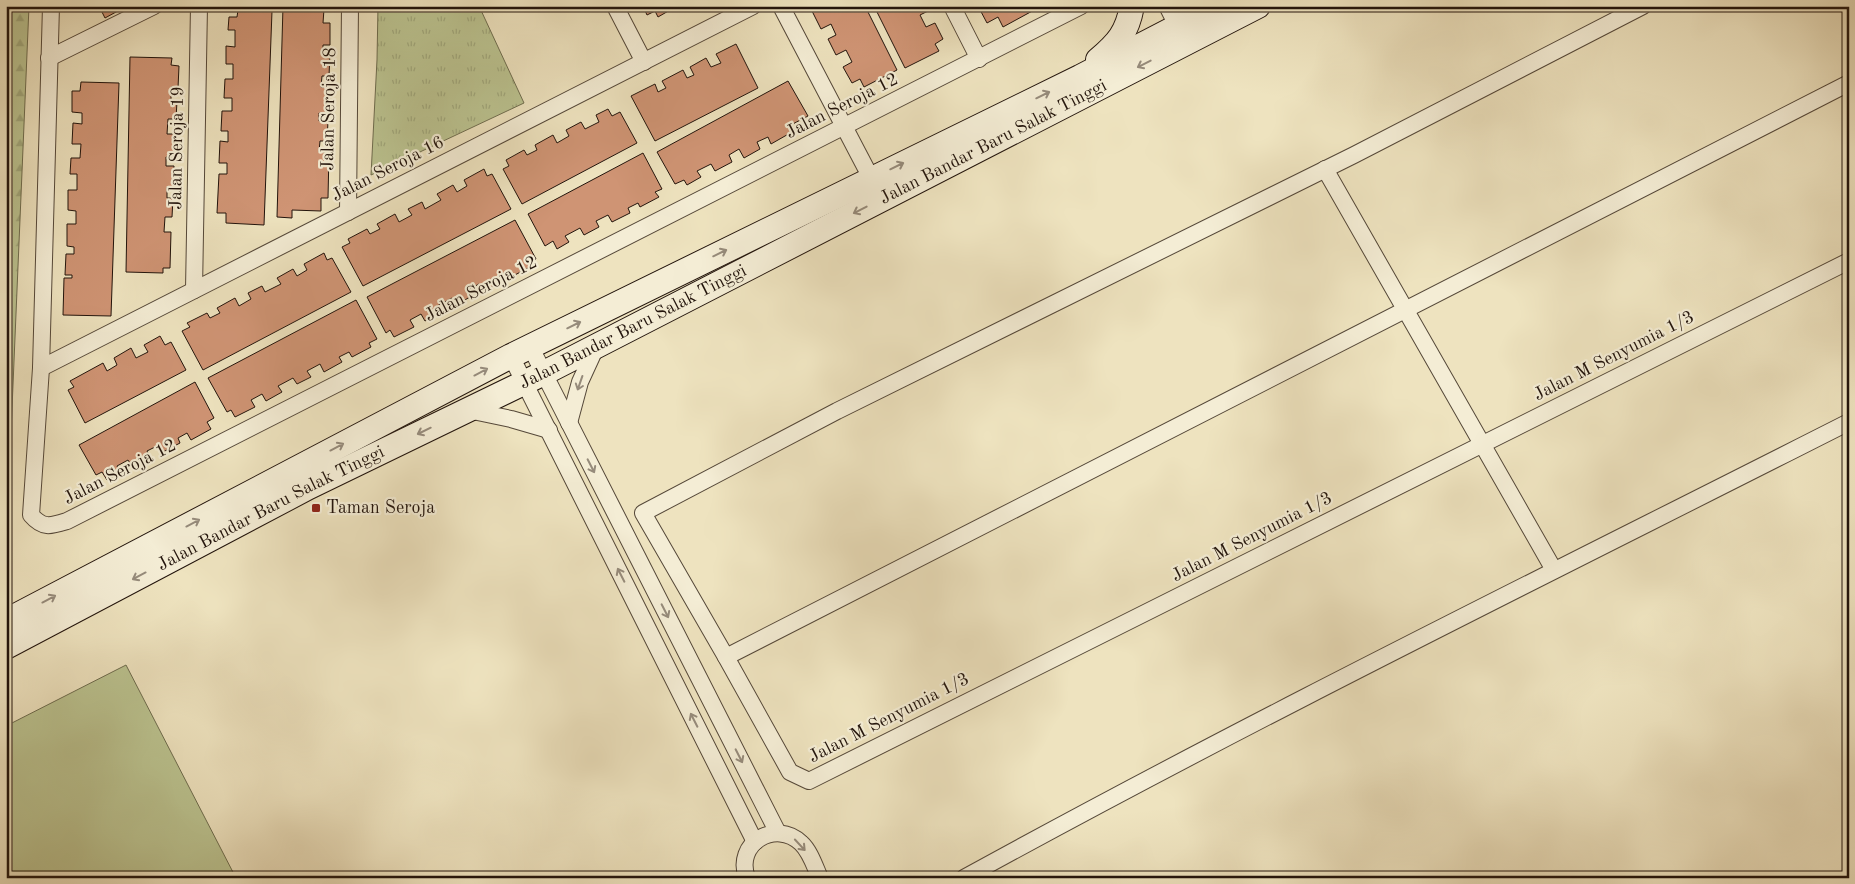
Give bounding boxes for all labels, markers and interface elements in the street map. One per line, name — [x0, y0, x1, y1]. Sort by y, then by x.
street label: Jalan Seroja 18 — [319, 47, 339, 171]
one-way arrow — [1137, 60, 1152, 69]
street label: Jalan Seroja 12 — [783, 70, 901, 142]
street label: Jalan Bandar Baru Salak Tinggi — [877, 76, 1110, 208]
street label: Jalan Seroja 19 — [167, 86, 187, 210]
one-way arrow — [1035, 89, 1050, 99]
street label: Jalan Seroja 16 — [329, 133, 447, 205]
one-way arrow — [889, 160, 904, 170]
one-way arrow — [852, 205, 867, 215]
one-way arrow — [712, 248, 727, 257]
street label: Jalan Seroja 12 — [422, 253, 540, 325]
street label: Jalan Bandar Baru Salak Tinggi — [517, 261, 750, 392]
street label: Jalan M Senyumia 1/3 — [1531, 308, 1697, 404]
one-way arrow — [566, 320, 581, 329]
one-way arrow — [473, 367, 488, 376]
one-way arrow — [575, 375, 585, 391]
one-way arrow — [417, 427, 432, 436]
street label: Jalan Seroja 12 — [61, 436, 179, 508]
one-way arrow — [329, 442, 344, 451]
street label: Jalan Bandar Baru Salak Tinggi — [155, 443, 387, 574]
one-way arrow — [587, 458, 596, 473]
street label: Jalan M Senyumia 1/3 — [1169, 489, 1335, 585]
place label: Taman Seroja — [326, 499, 435, 517]
marker: Taman Seroja — [310, 502, 322, 514]
one-way arrow — [186, 518, 201, 528]
one-way arrow — [616, 568, 625, 583]
one-way arrow — [132, 572, 146, 582]
one-way arrow — [42, 594, 57, 604]
one-way arrow — [661, 603, 670, 618]
street label: Jalan M Senyumia 1/3 — [806, 670, 972, 766]
one-way arrow — [689, 713, 698, 728]
one-way arrow — [735, 748, 744, 763]
one-way arrow — [794, 838, 806, 851]

